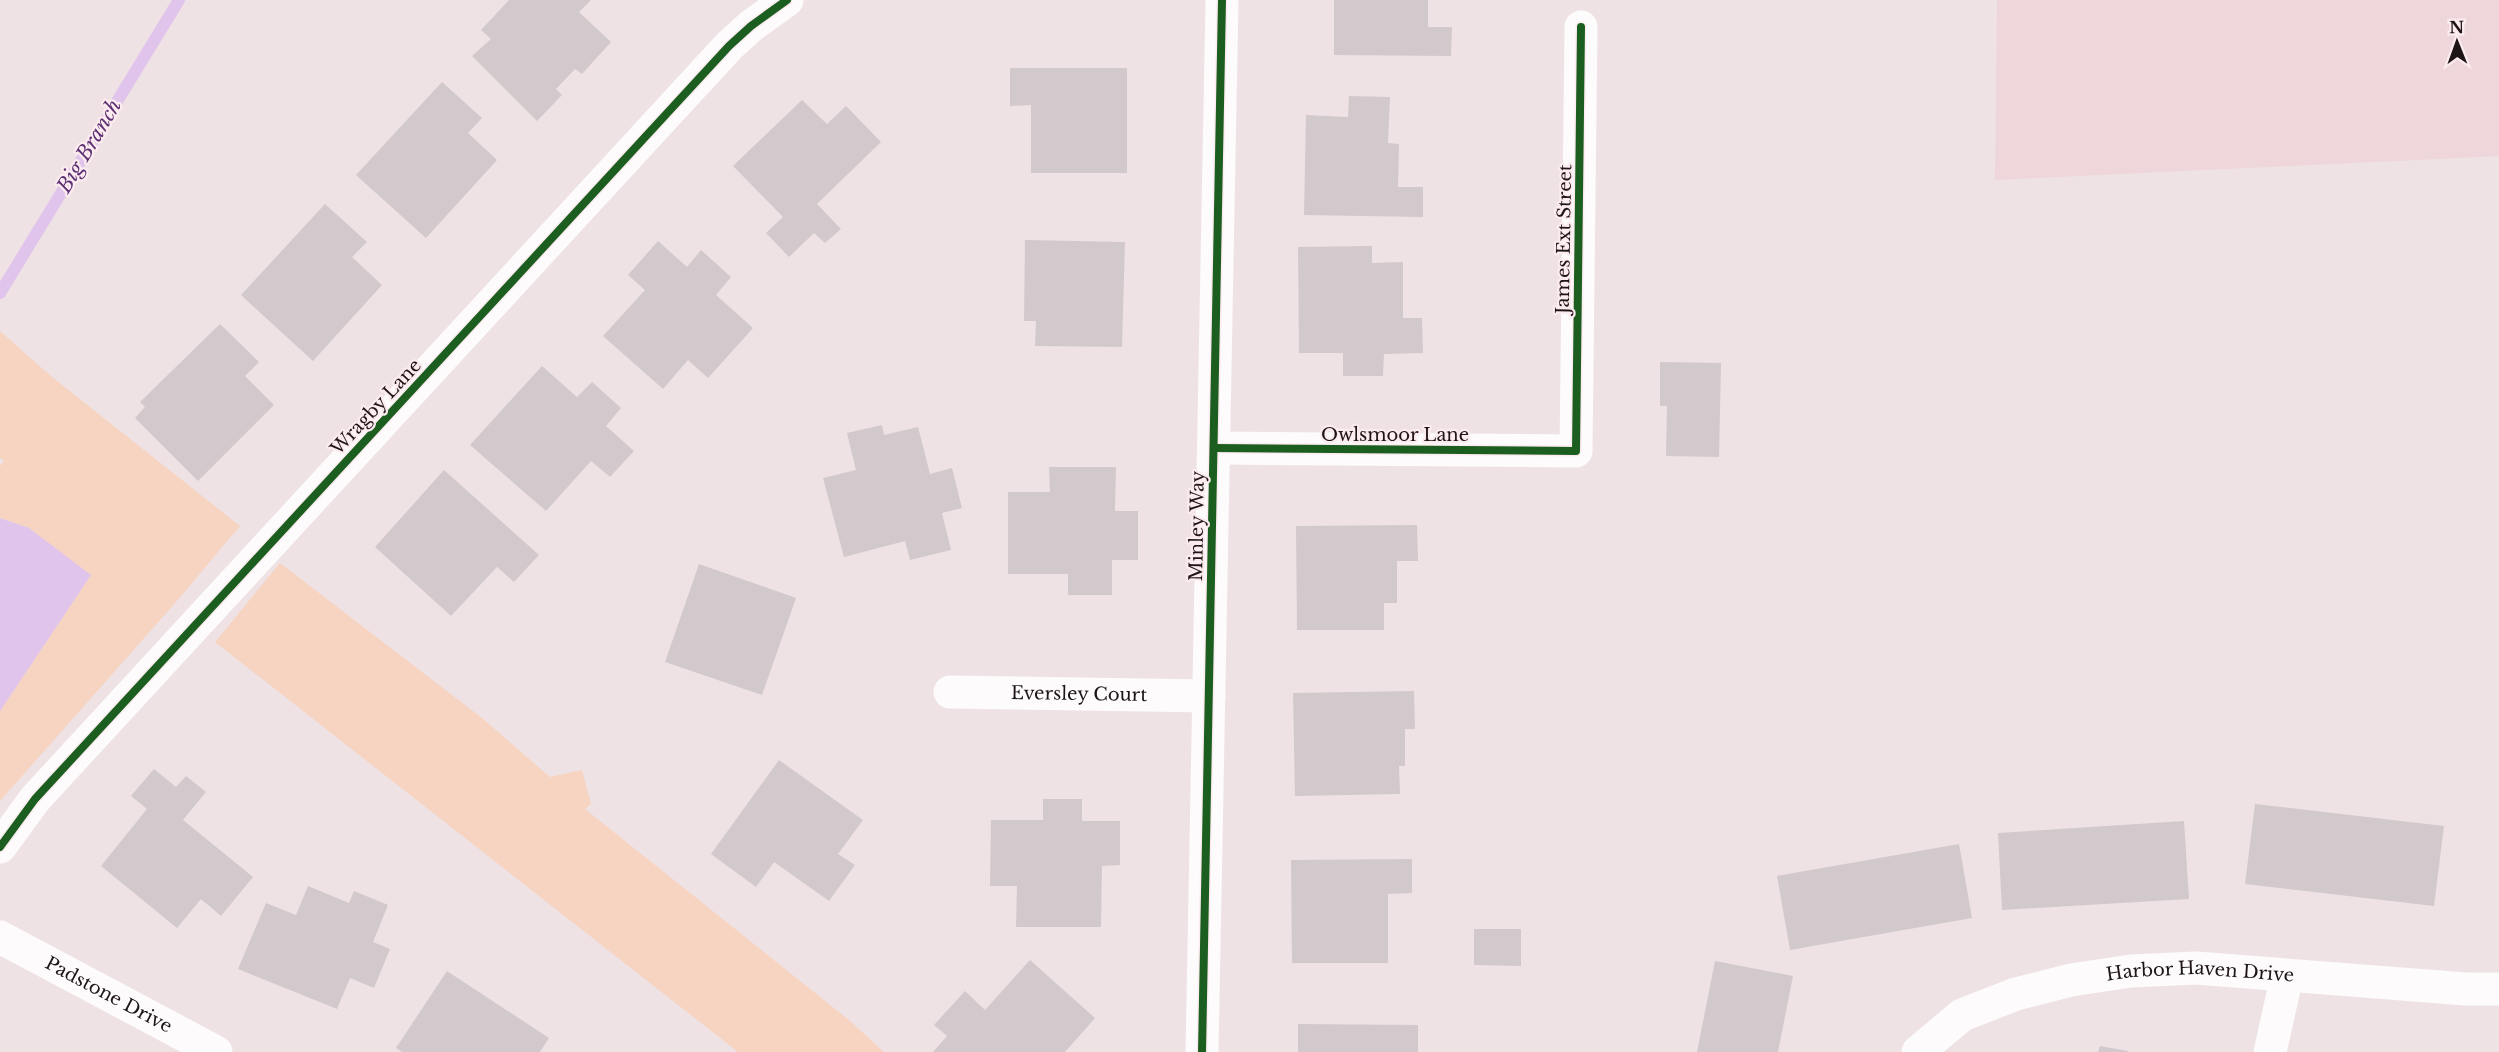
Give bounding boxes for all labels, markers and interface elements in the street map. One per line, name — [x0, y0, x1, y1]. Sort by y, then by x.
north arrow — [2427, 12, 2487, 72]
text: N — [2449, 17, 2464, 37]
water label: Big Branch — [51, 95, 126, 198]
street label: James Ext Street — [1552, 164, 1576, 316]
street label: Wragby Lane — [325, 355, 426, 460]
street label: Owlsmoor Lane — [1321, 424, 1469, 446]
street label: Minley Way — [1185, 470, 1209, 581]
street label: Eversley Court — [1011, 682, 1147, 706]
street label: Padstone Drive — [41, 952, 176, 1038]
street label: Harbor Haven Drive — [2105, 957, 2295, 987]

